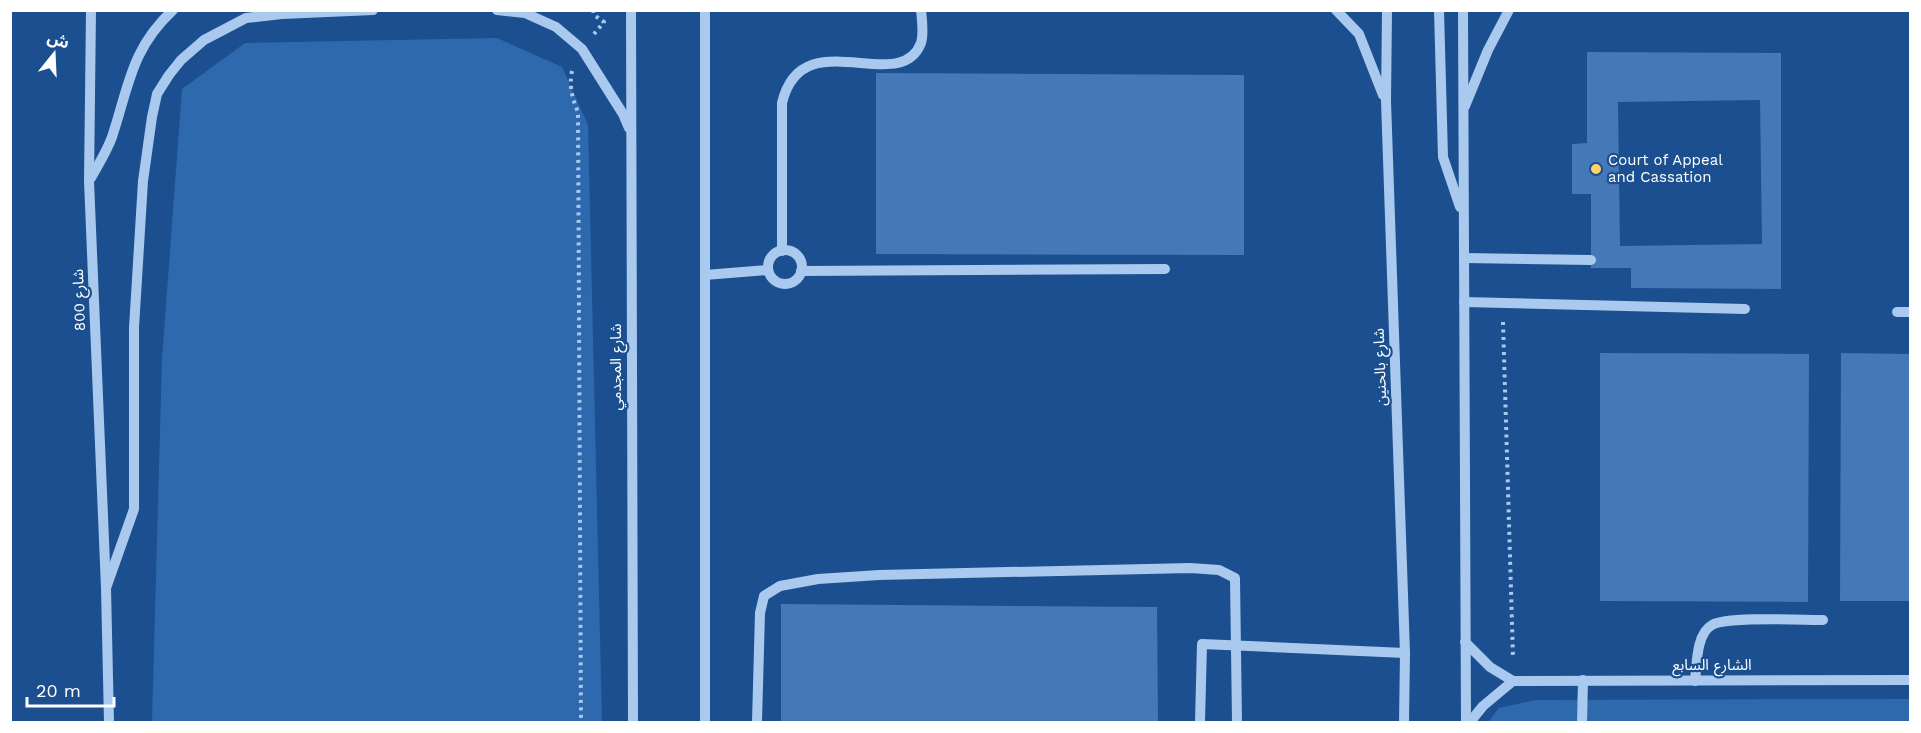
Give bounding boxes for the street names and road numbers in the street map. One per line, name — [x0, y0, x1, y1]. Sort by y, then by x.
street label: شارع 800 — [69, 268, 92, 331]
street label: شارع المجدمي — [607, 323, 628, 410]
street label: شارع بالحنين — [1370, 327, 1393, 406]
street label: الشارع السابع — [1672, 656, 1752, 677]

